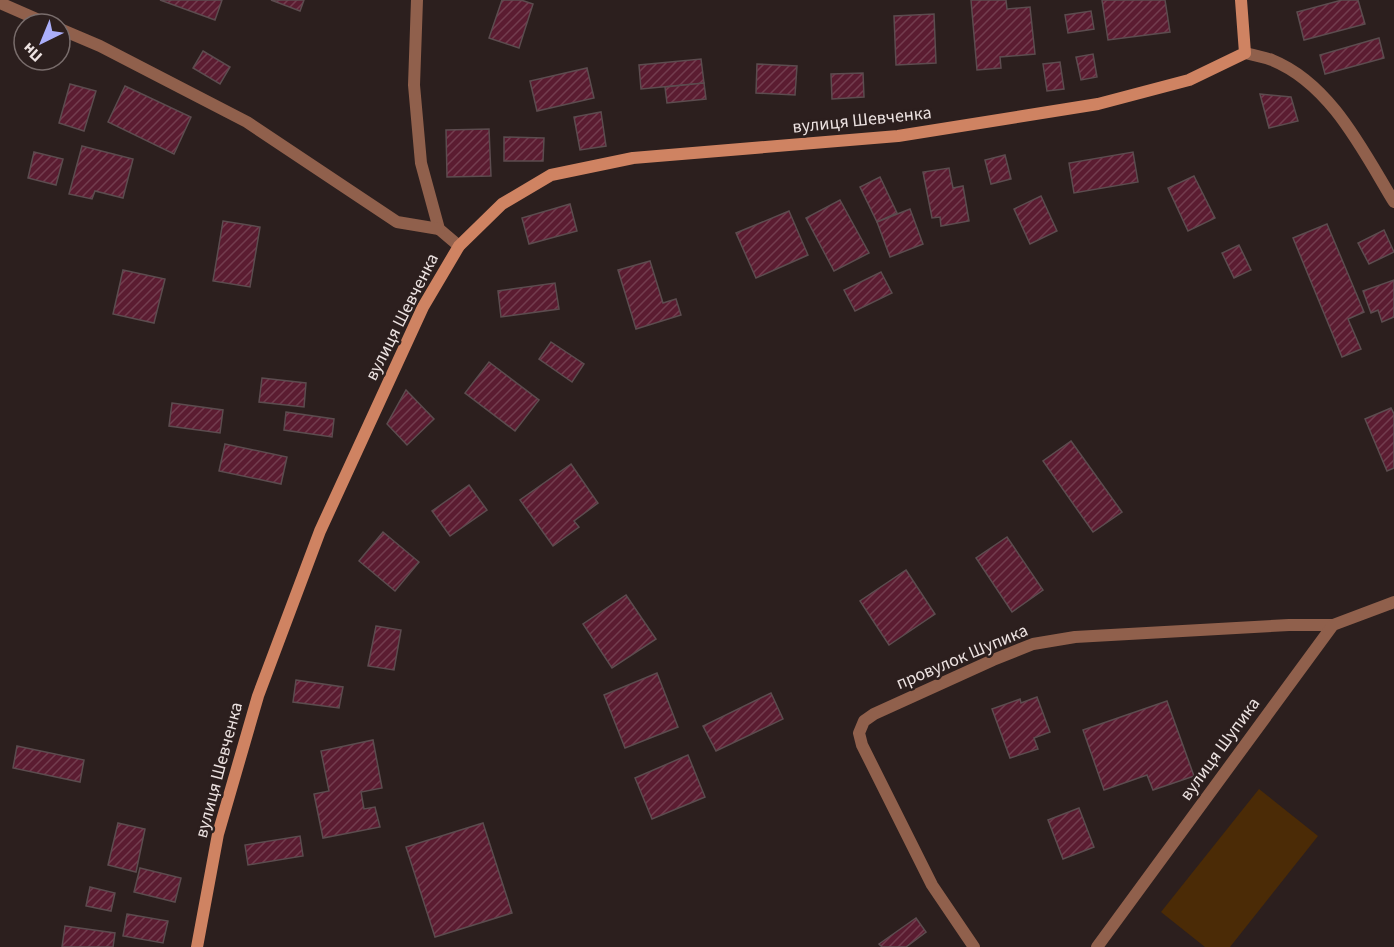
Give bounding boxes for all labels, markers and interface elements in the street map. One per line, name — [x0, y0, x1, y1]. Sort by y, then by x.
north arrow — [12, 12, 72, 72]
text: Пн — [18, 37, 47, 67]
street label: вулиця Шевченка — [791, 100, 933, 140]
street label: вулиця Шевченка — [359, 249, 445, 385]
street label: провулок Шупика — [892, 618, 1032, 696]
street label: вулиця Шупика — [1174, 692, 1266, 806]
street label: вулиця Шевченка — [189, 699, 249, 841]

